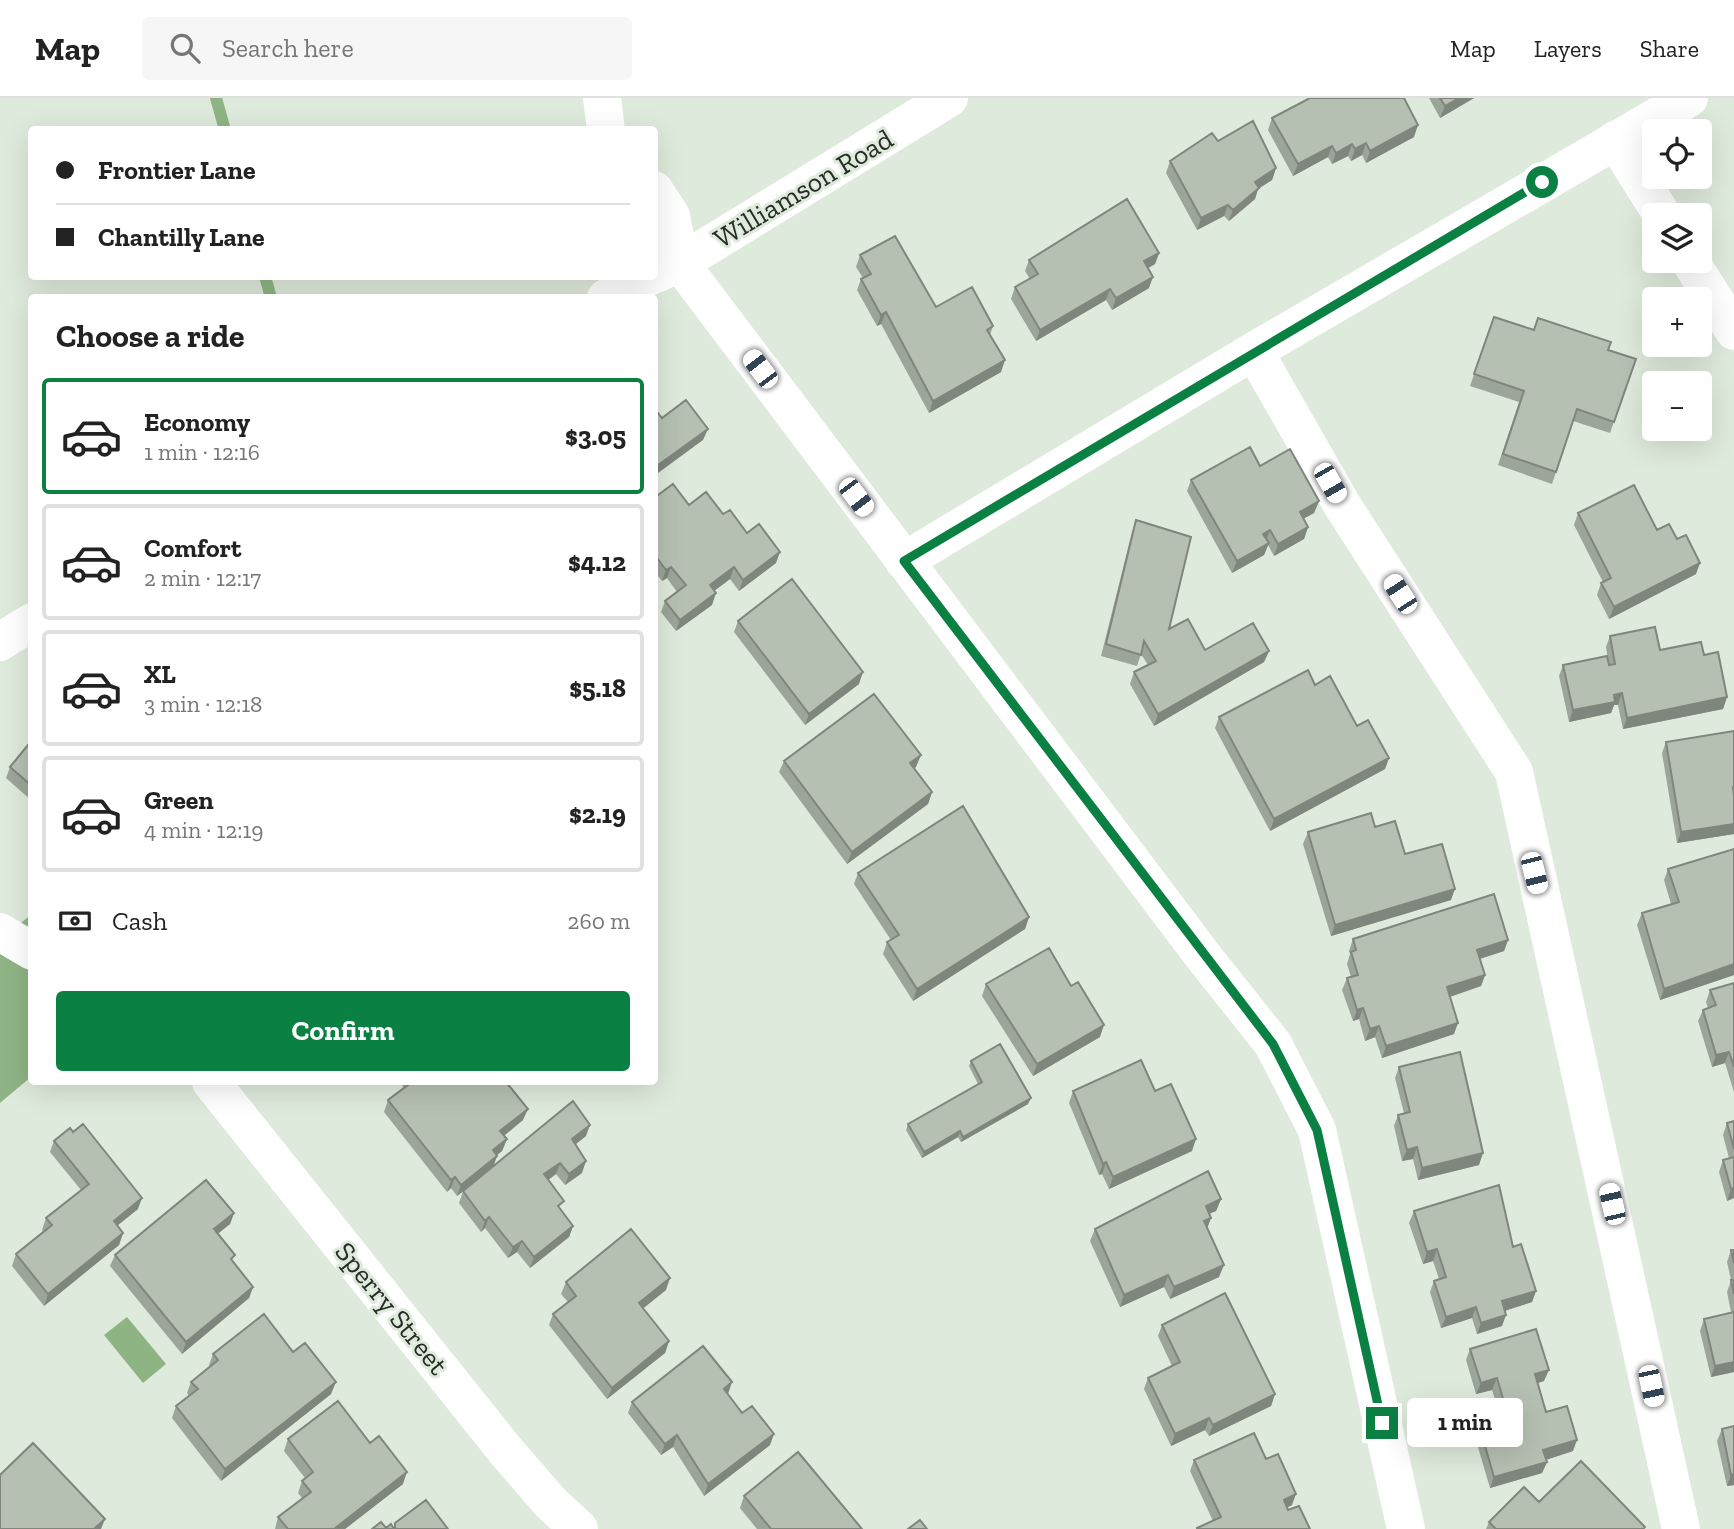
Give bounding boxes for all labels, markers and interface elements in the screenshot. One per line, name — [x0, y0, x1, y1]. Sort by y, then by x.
search box — [142, 17, 632, 80]
text: Map — [35, 29, 100, 68]
icon: search — [166, 29, 204, 67]
text: Search here — [222, 32, 354, 64]
text: Map — [1450, 34, 1496, 63]
text: Layers — [1534, 34, 1602, 63]
text: Share — [1640, 34, 1699, 63]
map controls — [1642, 119, 1712, 441]
button: locate — [1642, 119, 1712, 189]
street label: Williamson Road — [708, 122, 899, 255]
text: Frontier Lane — [98, 154, 255, 186]
route start — [1526, 166, 1558, 198]
button: layers — [1642, 203, 1712, 273]
text: Chantilly Lane — [98, 221, 265, 253]
button: + — [1642, 287, 1712, 357]
text: Choose a ride — [56, 317, 244, 355]
car — [739, 346, 782, 392]
button: − — [1642, 371, 1712, 441]
icon: car — [60, 405, 123, 468]
text: Economy — [144, 406, 250, 438]
text: $3.05 — [565, 420, 626, 452]
text: 1 min · 12:16 — [144, 438, 260, 466]
car — [1311, 460, 1350, 506]
car — [835, 474, 878, 520]
icon: car — [60, 531, 123, 594]
text: Comfort — [144, 532, 241, 564]
text: $4.12 — [568, 546, 626, 578]
text: 2 min · 12:17 — [144, 564, 261, 592]
car — [1380, 571, 1421, 617]
icon: car — [60, 657, 123, 720]
text: XL — [144, 658, 176, 690]
text: $5.18 — [569, 672, 626, 704]
text: 3 min · 12:18 — [144, 690, 263, 718]
icon: car — [60, 783, 123, 846]
text: Green — [144, 784, 214, 816]
text: $2.19 — [569, 798, 626, 830]
text: 4 min · 12:19 — [144, 816, 264, 844]
car — [1519, 850, 1550, 896]
icon: cash — [56, 902, 94, 940]
text: Cash — [112, 905, 167, 937]
text: 260 m — [568, 907, 630, 935]
button: Confirm — [56, 991, 630, 1071]
car — [1598, 1181, 1627, 1227]
street label: Sperry Street — [328, 1235, 455, 1382]
car — [1637, 1363, 1666, 1409]
callout: 1 min — [1406, 1398, 1522, 1448]
route end — [1366, 1407, 1398, 1439]
text: 1 min — [1438, 1408, 1492, 1436]

